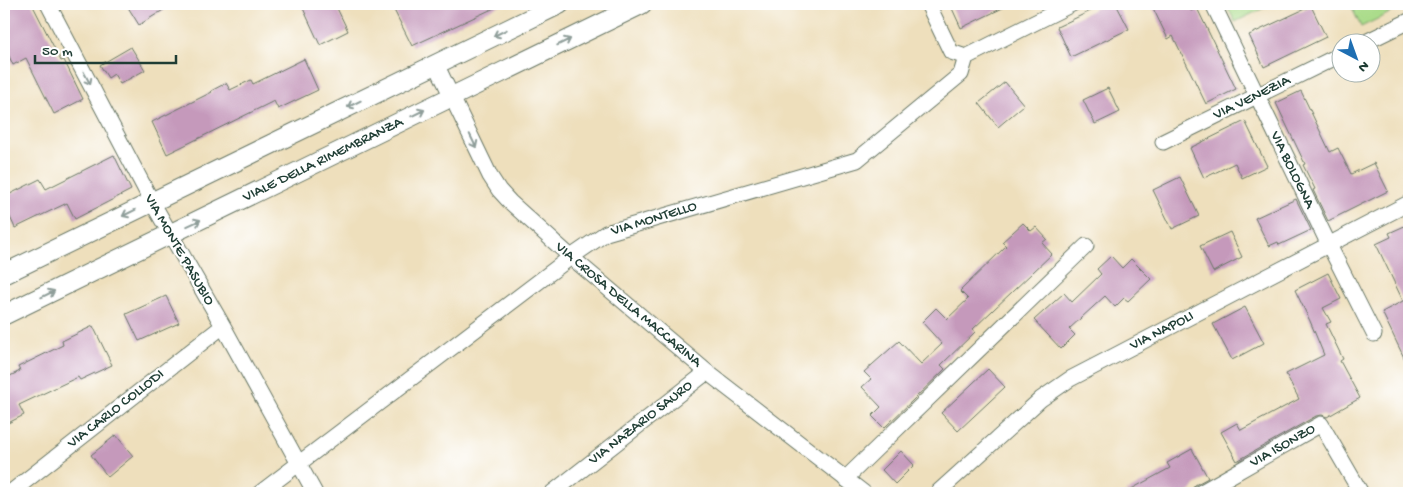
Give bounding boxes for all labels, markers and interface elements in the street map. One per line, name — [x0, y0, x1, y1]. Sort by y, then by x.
one-way arrow — [493, 28, 508, 38]
scale bar — [35, 32, 176, 64]
north arrow — [1330, 32, 1380, 82]
one-way arrow — [556, 36, 571, 46]
text: 50 m — [42, 43, 73, 61]
text: N — [1354, 57, 1372, 75]
one-way arrow — [83, 70, 92, 85]
street label: VIA VENEZIA — [1210, 71, 1294, 125]
one-way arrow — [347, 100, 362, 109]
one-way arrow — [410, 108, 425, 117]
street label: VIALE DELLA RIMEMBRANZA — [239, 113, 407, 207]
street label: VIA BOLOGNA — [1265, 128, 1319, 213]
one-way arrow — [468, 133, 478, 148]
street label: VIA MONTE PASUBIO — [139, 190, 218, 309]
street label: VIA MONTELLO — [608, 197, 699, 241]
one-way arrow — [122, 209, 137, 219]
one-way arrow — [186, 218, 201, 227]
street label: VIA CROSA DELLA MACCARINA — [550, 238, 706, 372]
one-way arrow — [40, 289, 55, 299]
street label: VIA NAPOLI — [1126, 307, 1197, 355]
street label: VIA CARLO COLLODI — [63, 366, 168, 453]
street label: VIA NAZARIO SAURO — [585, 377, 697, 470]
street label: VIA ISONZO — [1246, 420, 1319, 472]

